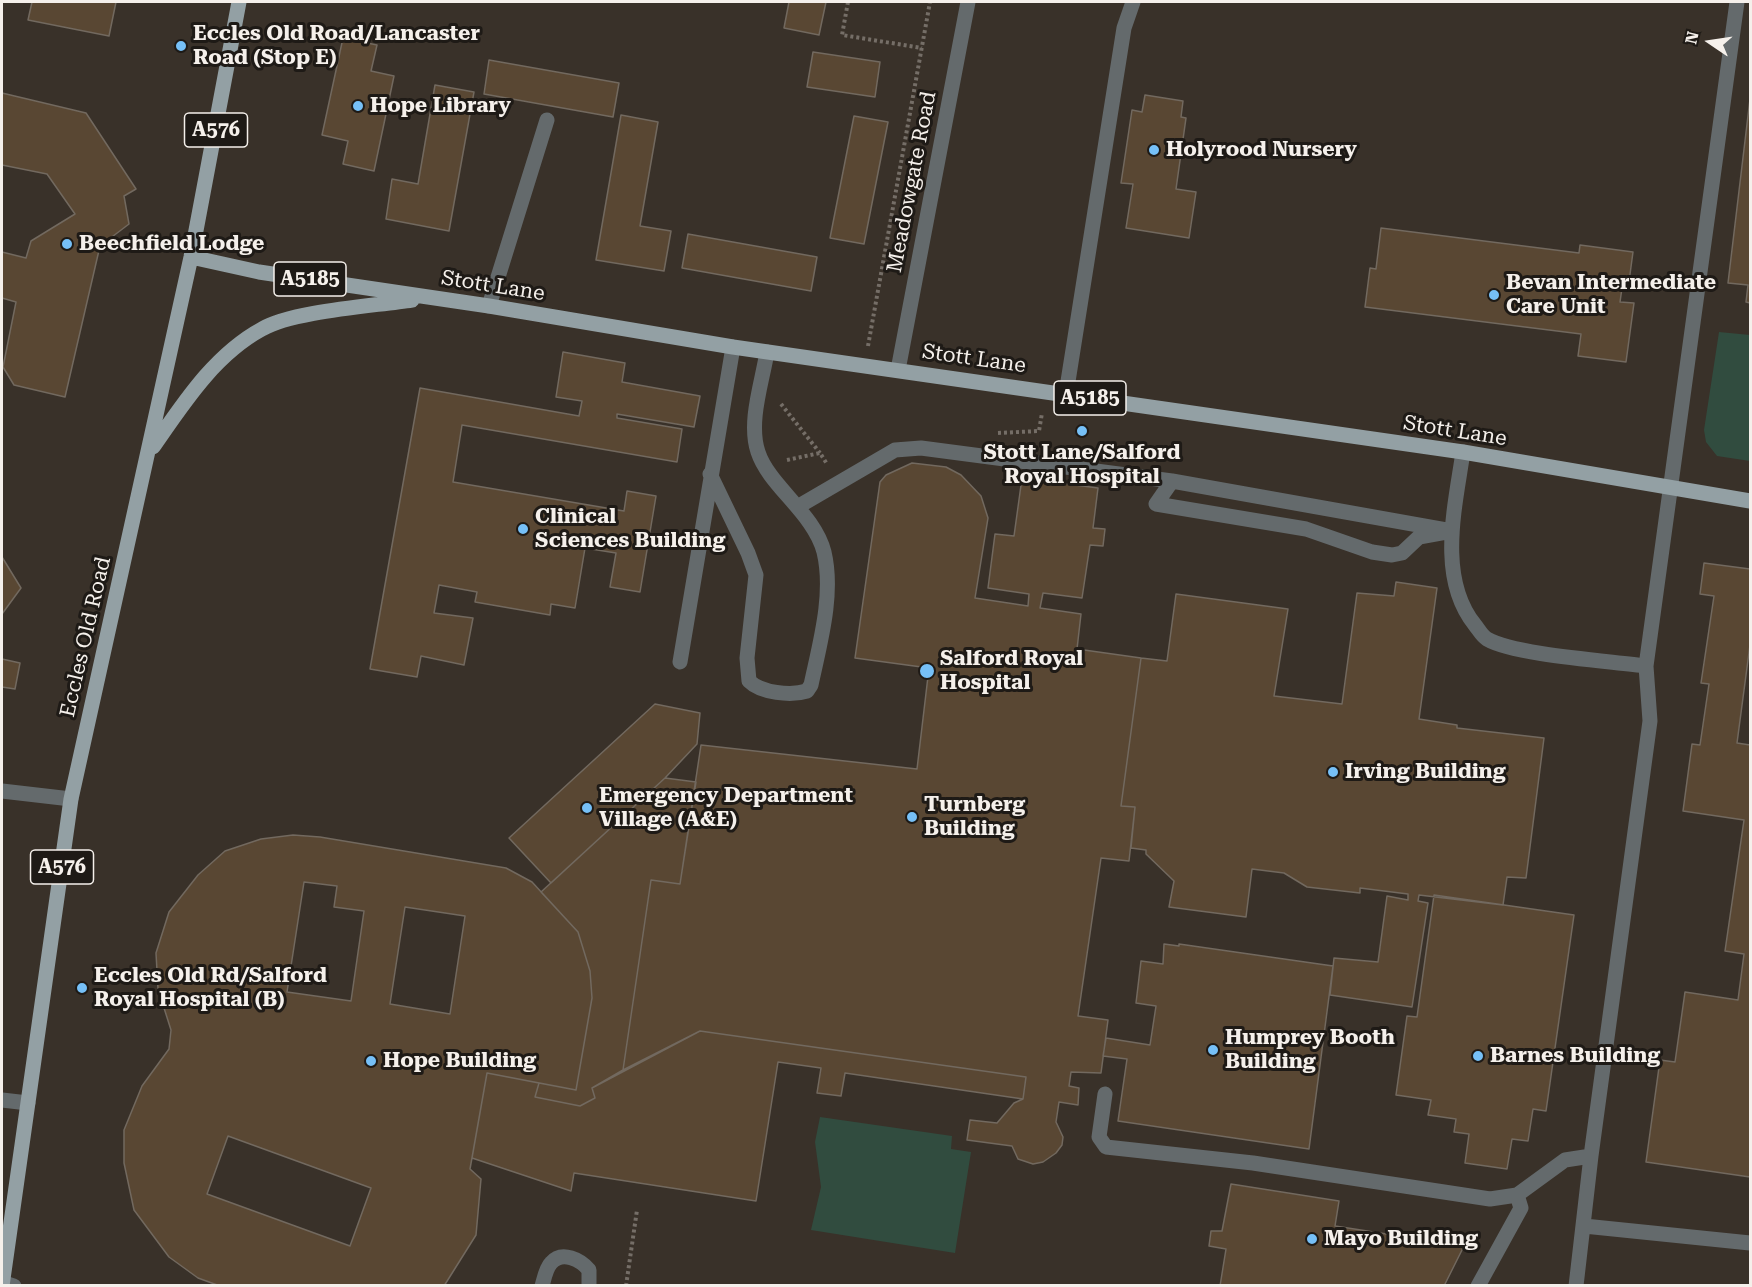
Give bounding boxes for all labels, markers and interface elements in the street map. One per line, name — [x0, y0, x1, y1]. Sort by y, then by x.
north arrow — [1680, 12, 1740, 72]
place label: Eccles Old Road/Lancaster Road (Stop E) — [193, 21, 480, 71]
text: N — [1681, 30, 1703, 46]
marker: Eccles Old Road/Lancaster Road (Stop E) — [174, 39, 188, 53]
street label: Meadowgate Road — [882, 89, 942, 275]
place label: Hope Library — [370, 93, 511, 119]
marker: Hope Library — [351, 99, 365, 113]
road number: A576 — [184, 113, 248, 147]
place label: Holyrood Nursery — [1166, 137, 1357, 163]
marker: Holyrood Nursery — [1147, 143, 1161, 157]
place label: Beechfield Lodge — [79, 231, 264, 257]
marker: Beechfield Lodge — [60, 237, 74, 251]
road number: A5185 — [274, 262, 346, 296]
street label: Stott Lane — [439, 265, 547, 307]
place label: Bevan Intermediate Care Unit — [1506, 270, 1716, 320]
marker: Bevan Intermediate Care Unit — [1487, 288, 1501, 302]
street label: Stott Lane — [921, 339, 1027, 379]
road number: A5185 — [1054, 381, 1126, 415]
street label: Stott Lane — [1401, 410, 1509, 452]
marker: Stott Lane/Salford Royal Hospital — [1075, 424, 1089, 438]
place label: Stott Lane/Salford Royal Hospital — [984, 440, 1180, 490]
place label: Clinical Sciences Building — [535, 504, 725, 554]
marker: Clinical Sciences Building — [516, 522, 530, 536]
street label: Eccles Old Road — [55, 554, 117, 720]
place label: Salford Royal Hospital — [940, 646, 1083, 696]
marker: Salford Royal Hospital — [918, 662, 936, 680]
place label: Irving Building — [1345, 759, 1506, 785]
marker: Irving Building — [1326, 765, 1340, 779]
place label: Emergency Department Village (A&E) — [599, 783, 853, 833]
place label: Turnberg Building — [924, 792, 1025, 842]
marker: Emergency Department Village (A&E) — [580, 801, 594, 815]
marker: Turnberg Building — [905, 810, 919, 824]
road number: A576 — [31, 850, 94, 884]
place label: Eccles Old Rd/Salford Royal Hospital (B) — [94, 963, 327, 1013]
marker: Eccles Old Rd/Salford Royal Hospital (B) — [75, 981, 89, 995]
place label: Humprey Booth Building — [1225, 1025, 1395, 1075]
marker: Humprey Booth Building — [1206, 1043, 1220, 1057]
place label: Barnes Building — [1490, 1043, 1660, 1069]
place label: Hope Building — [383, 1048, 536, 1074]
marker: Barnes Building — [1471, 1049, 1485, 1063]
marker: Hope Building — [364, 1054, 378, 1068]
place label: Mayo Building — [1324, 1226, 1478, 1252]
marker: Mayo Building — [1305, 1232, 1319, 1246]

